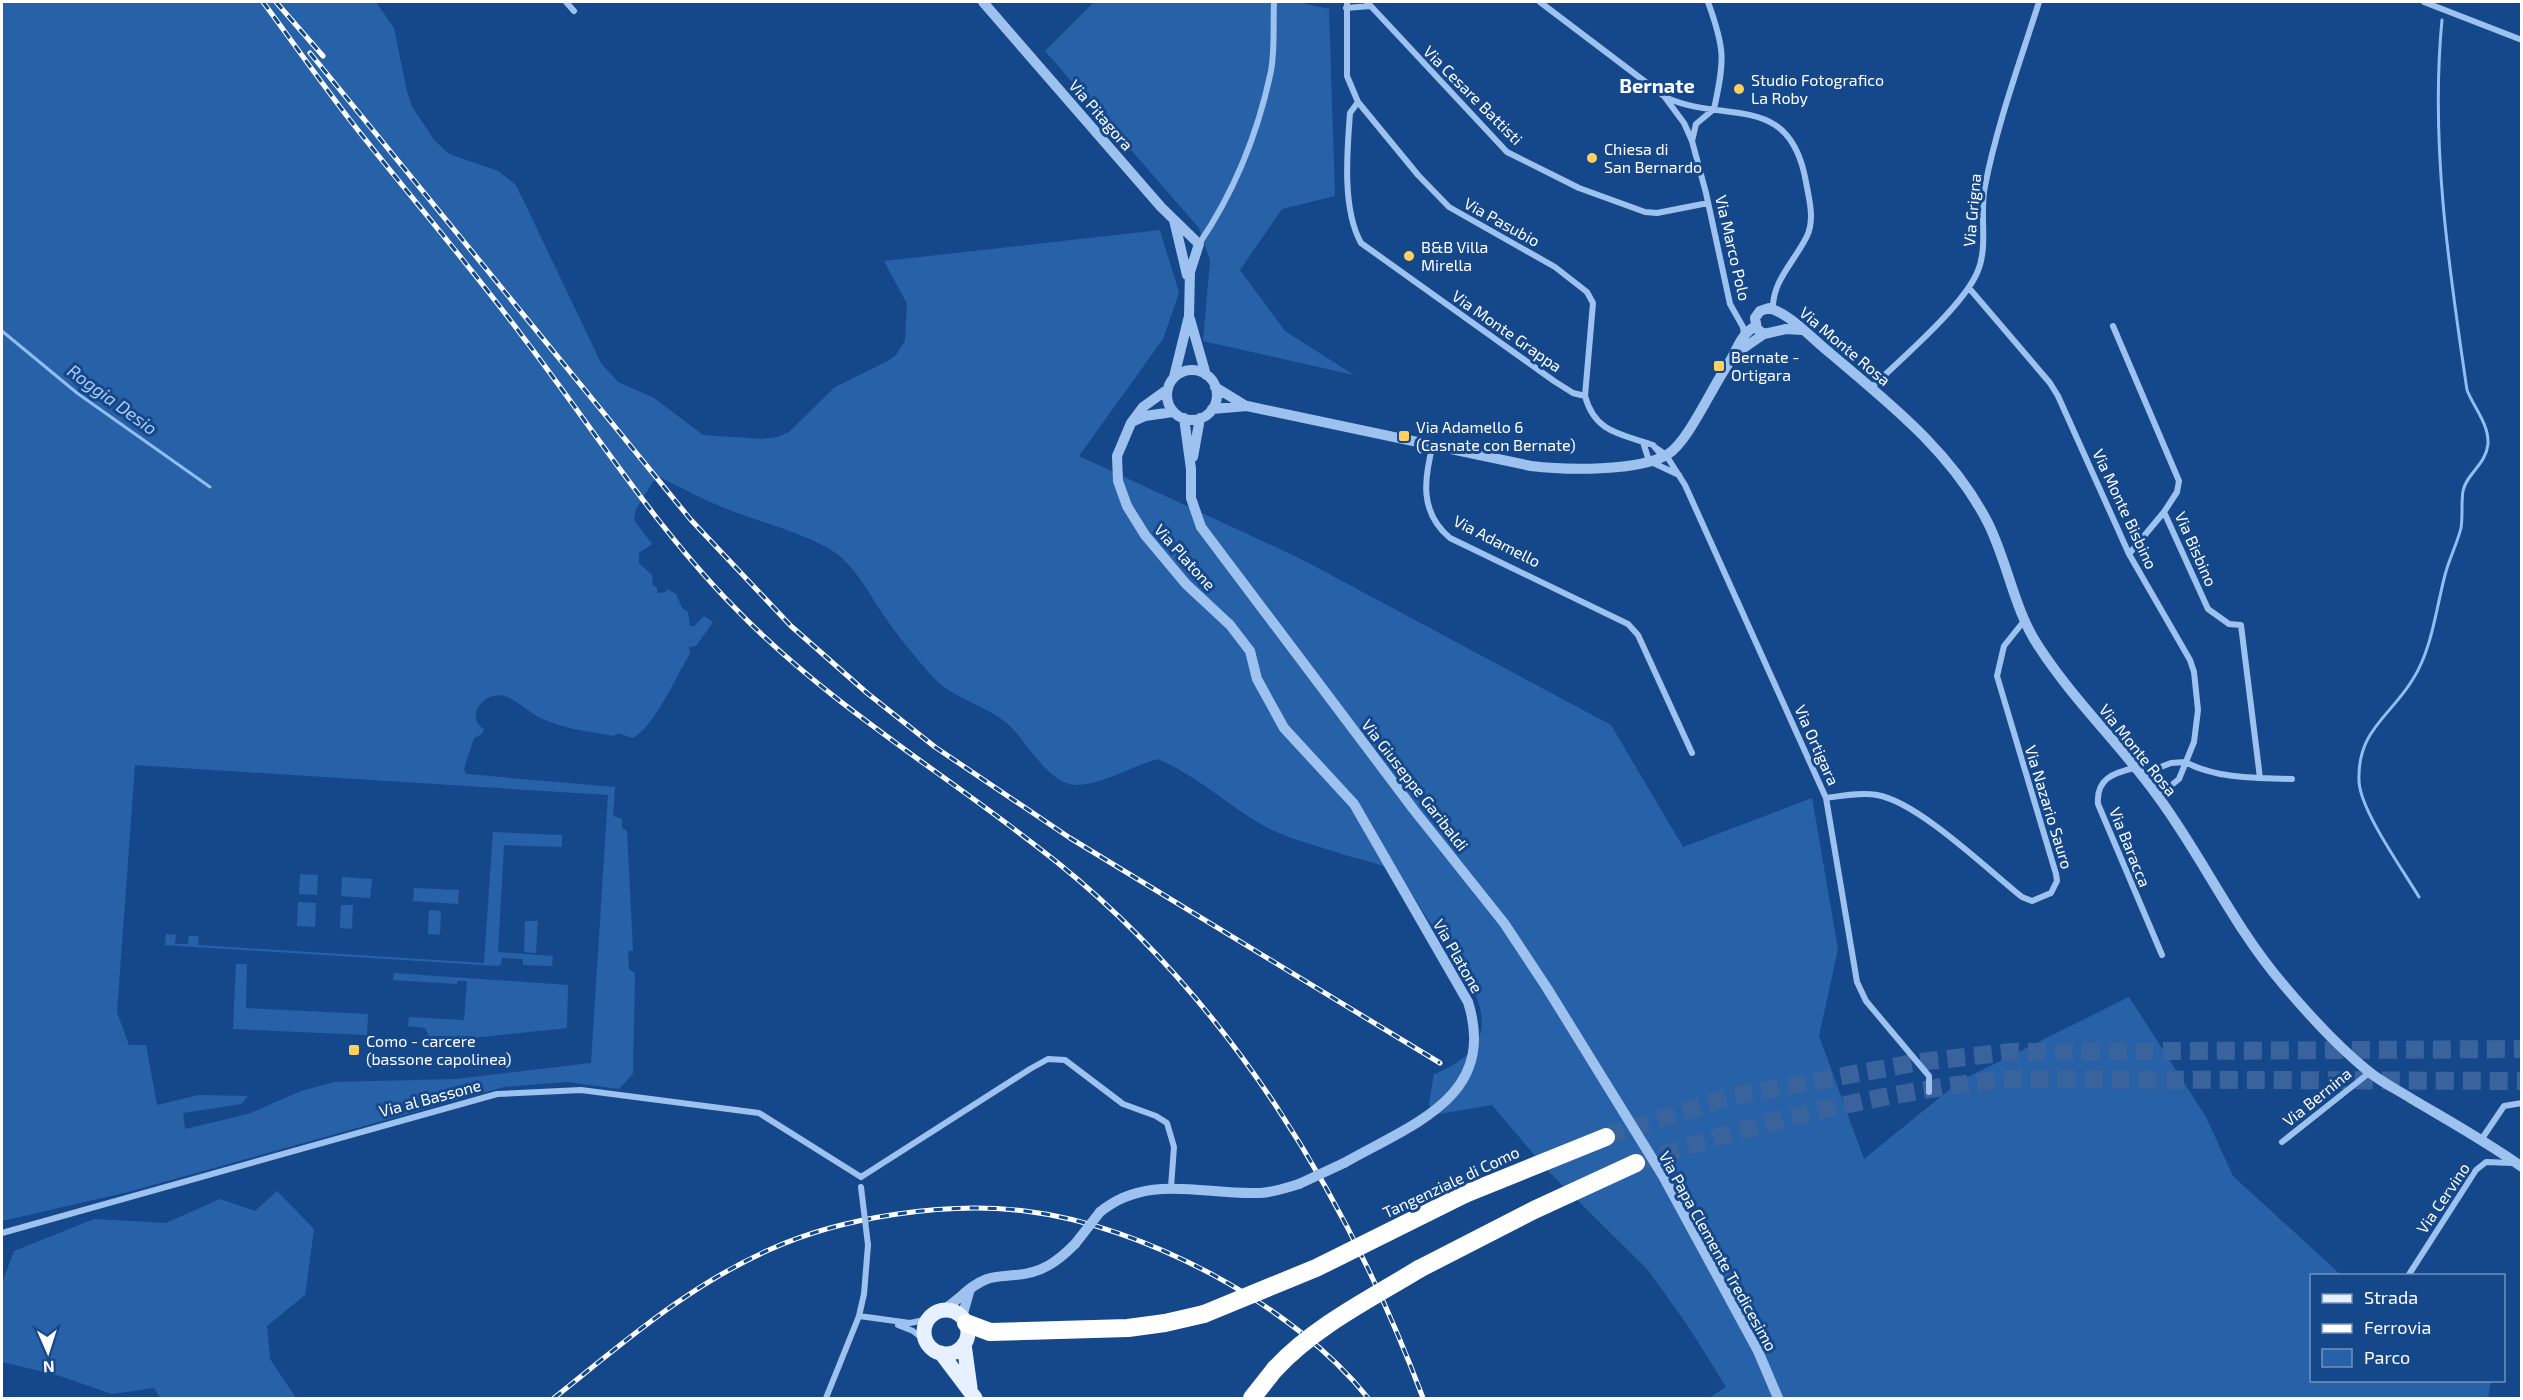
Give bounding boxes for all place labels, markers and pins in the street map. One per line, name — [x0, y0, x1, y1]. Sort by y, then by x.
place label: Studio Fotografico La Roby — [1751, 70, 1884, 107]
marker: Studio Fotografico La Roby — [1732, 82, 1746, 96]
place label: Chiesa di San Bernardo — [1604, 139, 1702, 176]
marker: Chiesa di San Bernardo — [1585, 151, 1599, 165]
place label: B&B Villa Mirella — [1421, 237, 1488, 274]
marker: B&B Villa Mirella — [1402, 249, 1416, 263]
place label: Bernate - Ortigara — [1731, 347, 1799, 384]
marker: Bernate - Ortigara — [1712, 359, 1726, 373]
place label: Via Adamello 6 (Casnate con Bernate) — [1416, 417, 1576, 454]
marker: Via Adamello 6 (Casnate con Bernate) — [1397, 429, 1411, 443]
place label: Como - carcere (bassone capolinea) — [366, 1031, 512, 1068]
marker: Como - carcere (bassone capolinea) — [347, 1043, 361, 1057]

